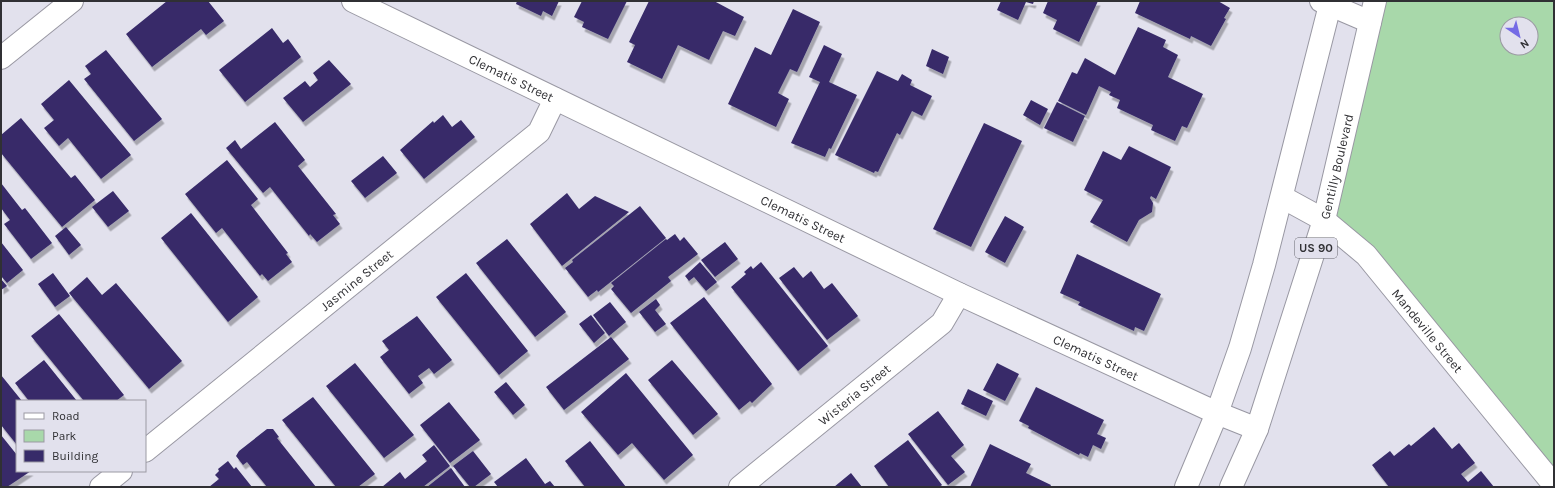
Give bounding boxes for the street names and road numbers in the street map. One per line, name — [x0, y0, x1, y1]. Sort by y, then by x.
street label: Clematis Street — [467, 51, 556, 104]
street label: Gentilly Boulevard — [1317, 112, 1356, 221]
street label: Clematis Street — [758, 192, 848, 245]
road number: US 90 — [1295, 238, 1337, 258]
street label: Jasmine Street — [317, 246, 396, 314]
street label: Mandeville Street — [1389, 286, 1466, 375]
street label: Clematis Street — [1051, 331, 1141, 383]
street label: Wisteria Street — [815, 361, 893, 428]

